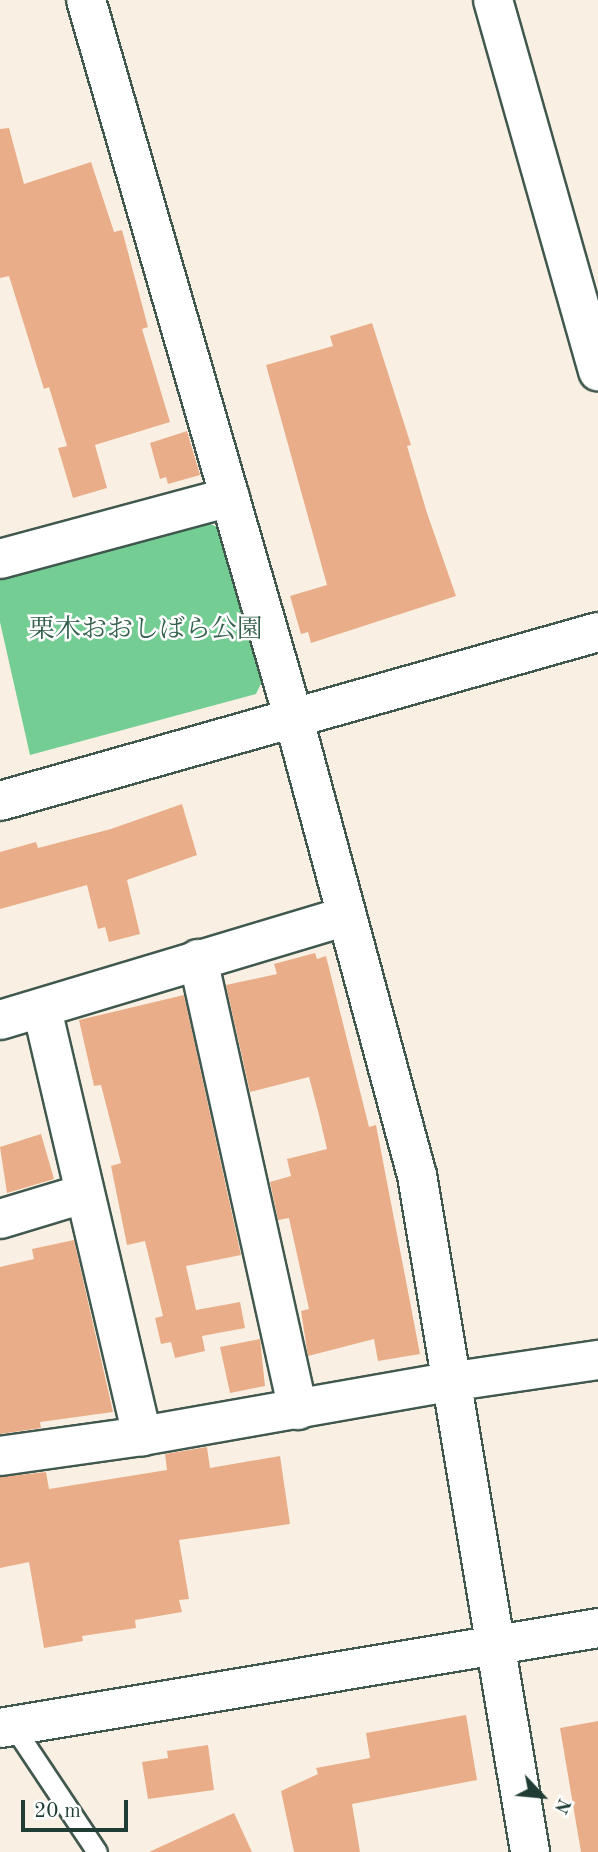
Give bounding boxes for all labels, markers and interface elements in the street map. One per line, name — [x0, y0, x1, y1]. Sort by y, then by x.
park label: 栗木おおしばら公園 — [29, 615, 263, 647]
north arrow — [507, 1761, 577, 1831]
scale bar — [24, 1786, 131, 1830]
text: N — [550, 1795, 573, 1816]
text: 20 m — [34, 1801, 81, 1822]

